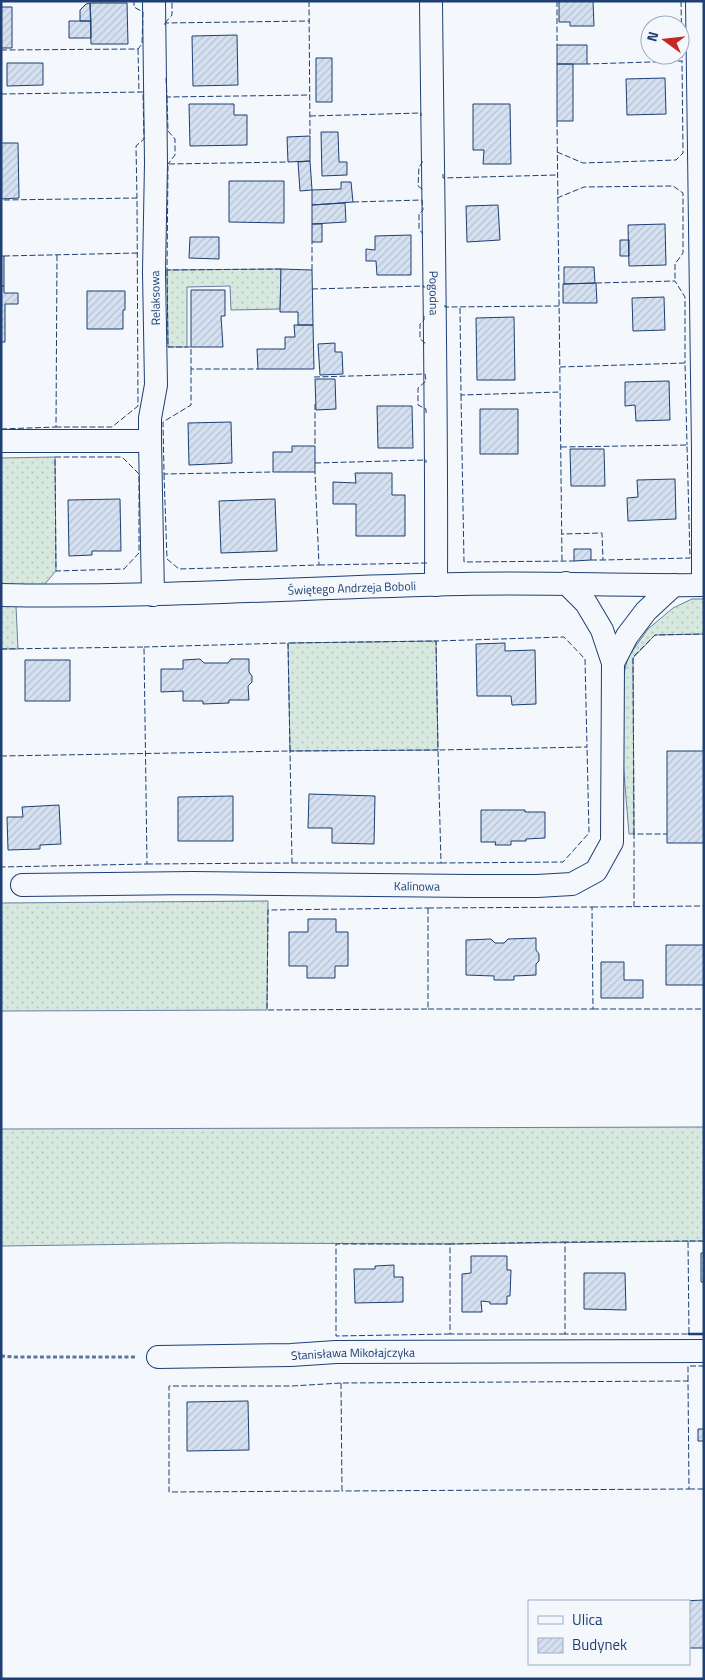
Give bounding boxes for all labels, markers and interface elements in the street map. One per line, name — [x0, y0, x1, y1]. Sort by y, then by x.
north arrow — [640, 15, 690, 65]
text: N — [641, 29, 663, 44]
street label: Relaksowa — [145, 270, 165, 326]
street label: Pogodna — [425, 270, 444, 315]
street label: Świętego Andrzeja Boboli — [287, 576, 416, 599]
street label: Kalinowa — [394, 876, 440, 895]
street label: Stanisława Mikołajczyka — [290, 1342, 415, 1364]
legend — [528, 1600, 690, 1665]
text: Ulica — [572, 1608, 603, 1631]
text: Budynek — [572, 1633, 627, 1656]

